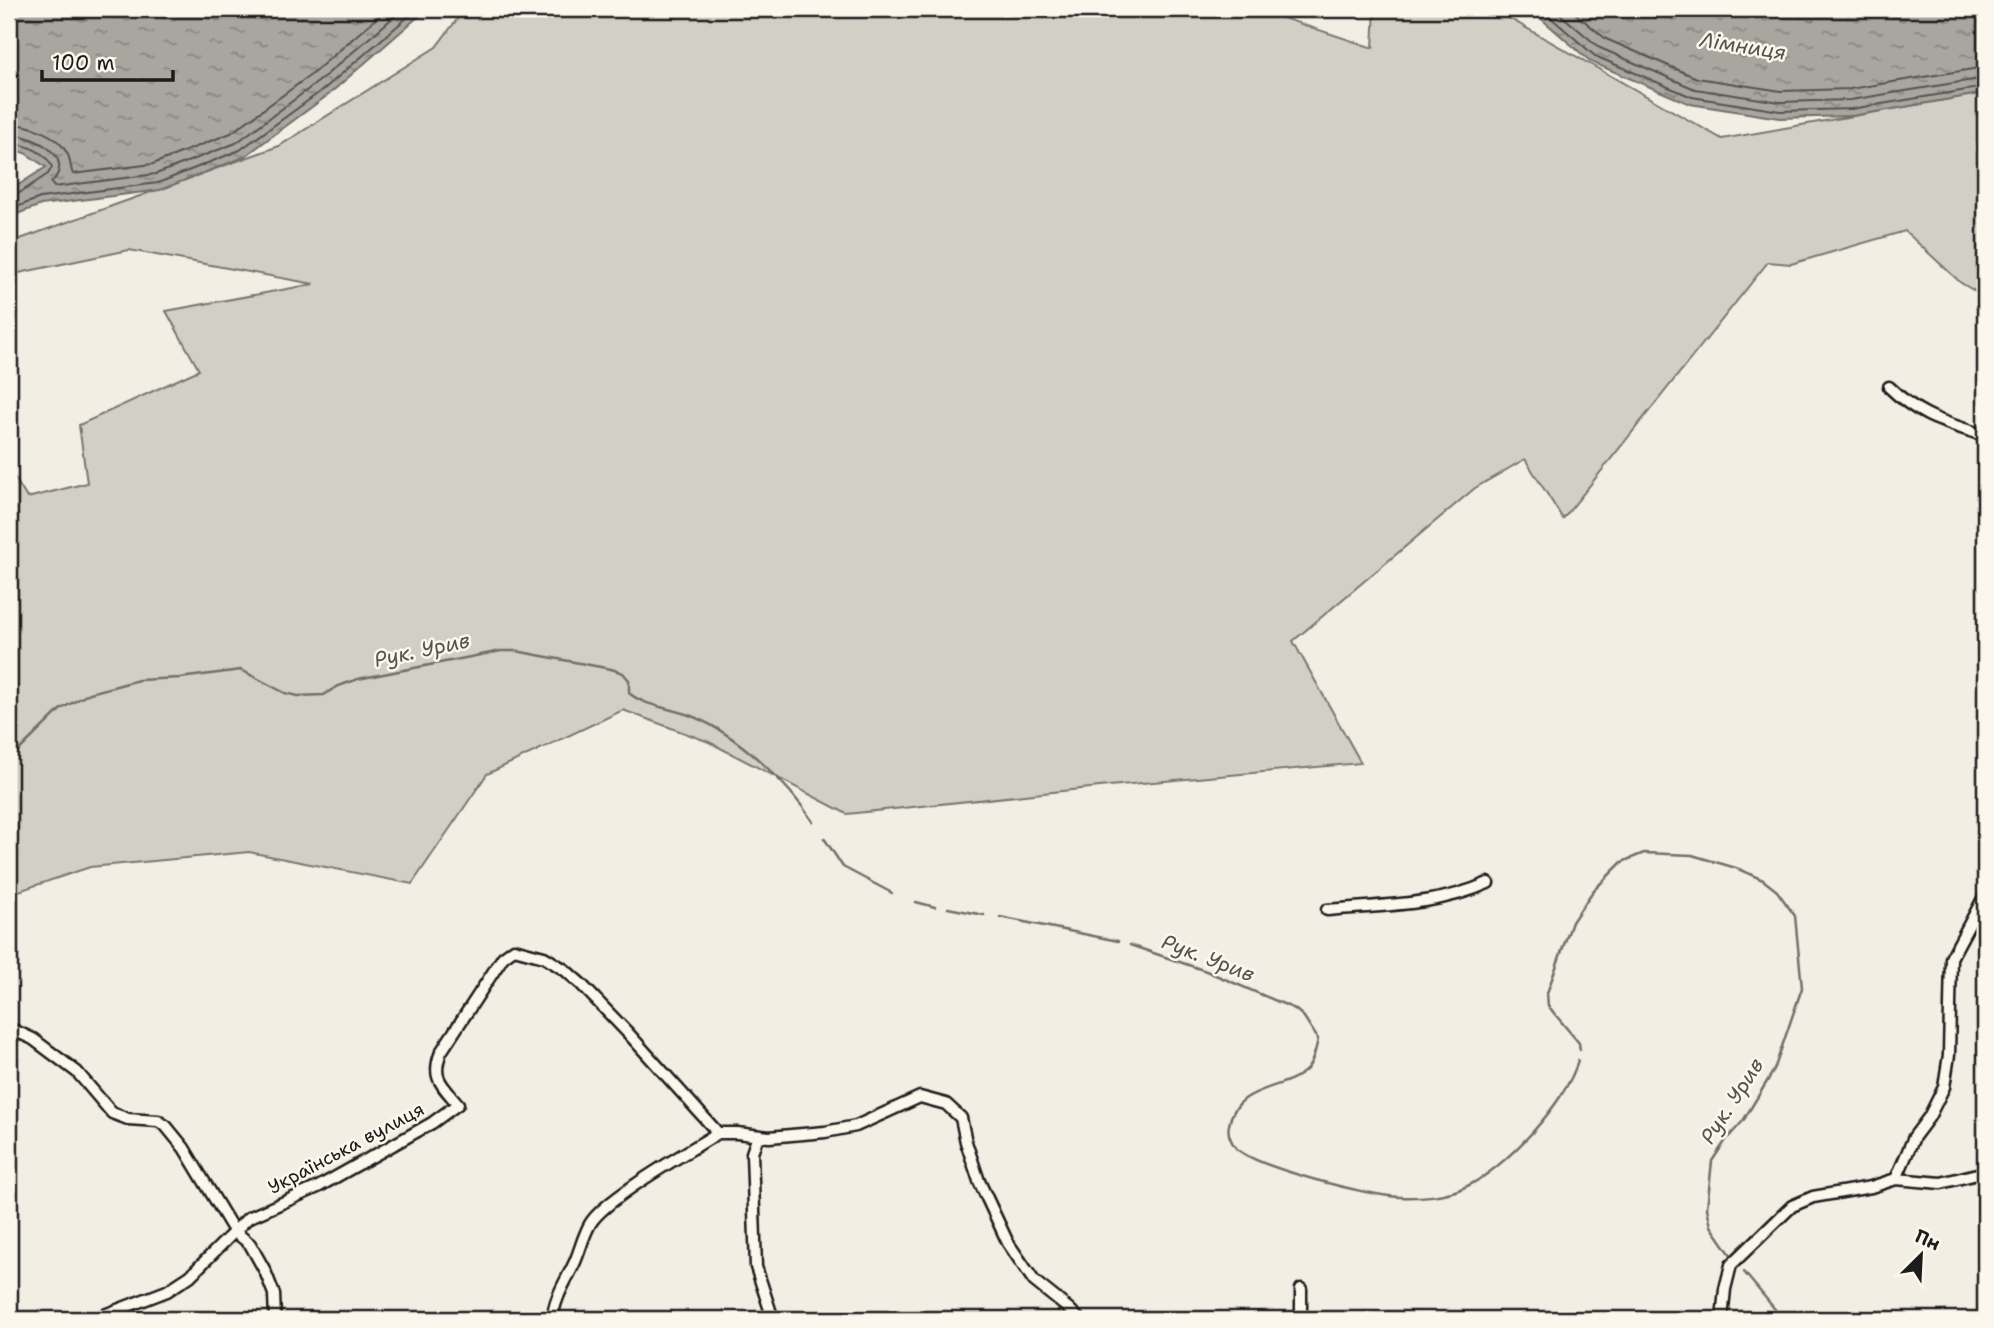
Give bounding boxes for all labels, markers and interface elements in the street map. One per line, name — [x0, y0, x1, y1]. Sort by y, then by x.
water label: Лімниця — [1697, 25, 1788, 67]
scale bar — [42, 38, 173, 82]
text: 100 m — [52, 49, 115, 77]
water label: Рук. Урив — [372, 626, 472, 674]
water label: Рук. Урив — [1158, 928, 1258, 988]
water label: Рук. Урив — [1694, 1053, 1770, 1149]
street label: Українська вулиця — [264, 1096, 428, 1200]
north arrow — [1885, 1220, 1955, 1290]
text: Пн — [1911, 1223, 1944, 1256]

